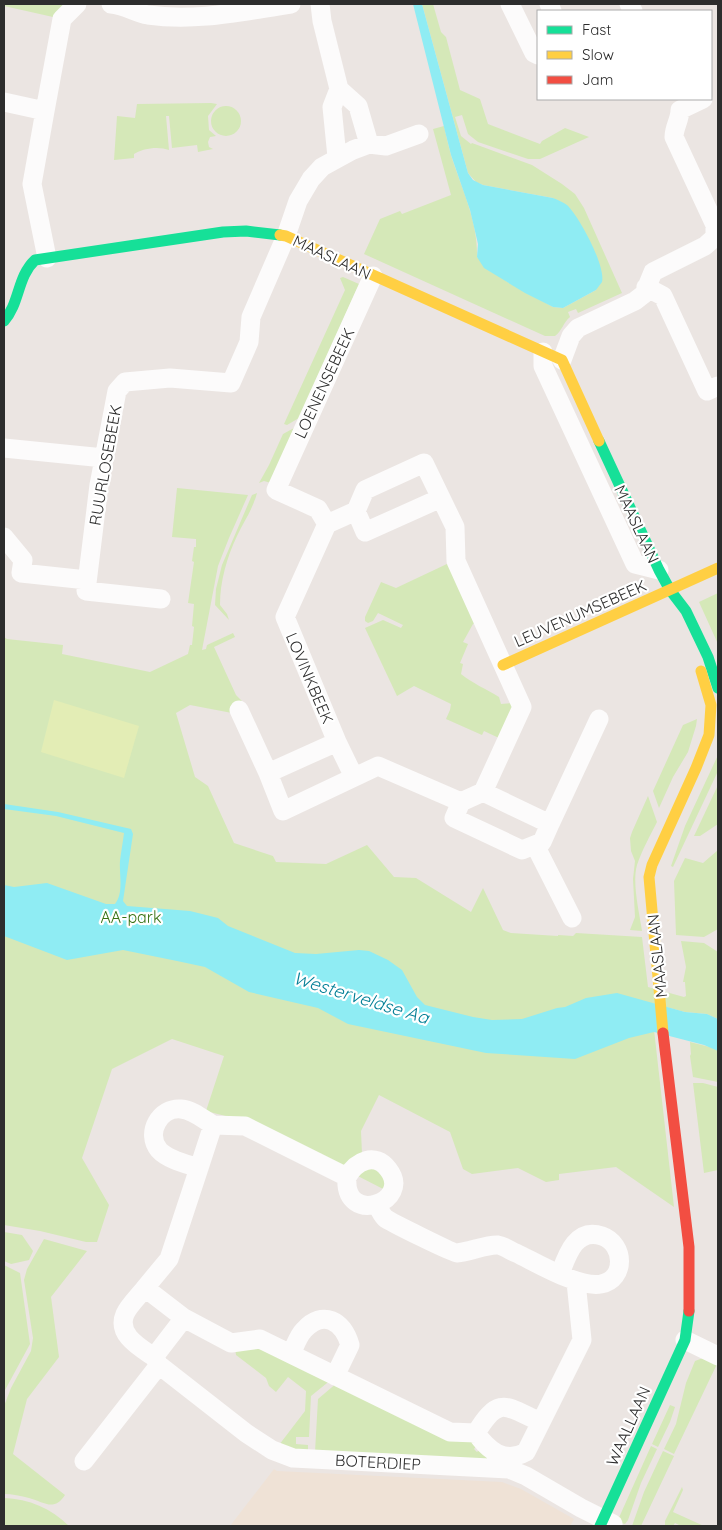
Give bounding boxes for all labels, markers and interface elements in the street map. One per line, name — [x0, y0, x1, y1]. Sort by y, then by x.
legend — [537, 10, 712, 100]
text: Fast — [582, 20, 611, 39]
text: Slow — [582, 45, 614, 64]
text: Jam — [582, 70, 613, 89]
street label: MAASLAAN — [290, 230, 374, 284]
street label: LOENENSEBEEK — [290, 324, 358, 441]
street label: RUURLOSEBEEK — [85, 403, 125, 527]
street label: MAASLAAN — [610, 482, 664, 566]
street label: LEUVENUMSEBEEK — [511, 575, 649, 651]
street label: LOVINKBEEK — [282, 629, 338, 727]
park label: AA-park — [100, 907, 162, 927]
street label: MAASLAAN — [643, 913, 671, 999]
water label: Westerveldse Aa — [291, 966, 433, 1029]
street label: WAALLAAN — [602, 1383, 654, 1469]
street label: BOTERDIEP — [335, 1450, 421, 1474]

